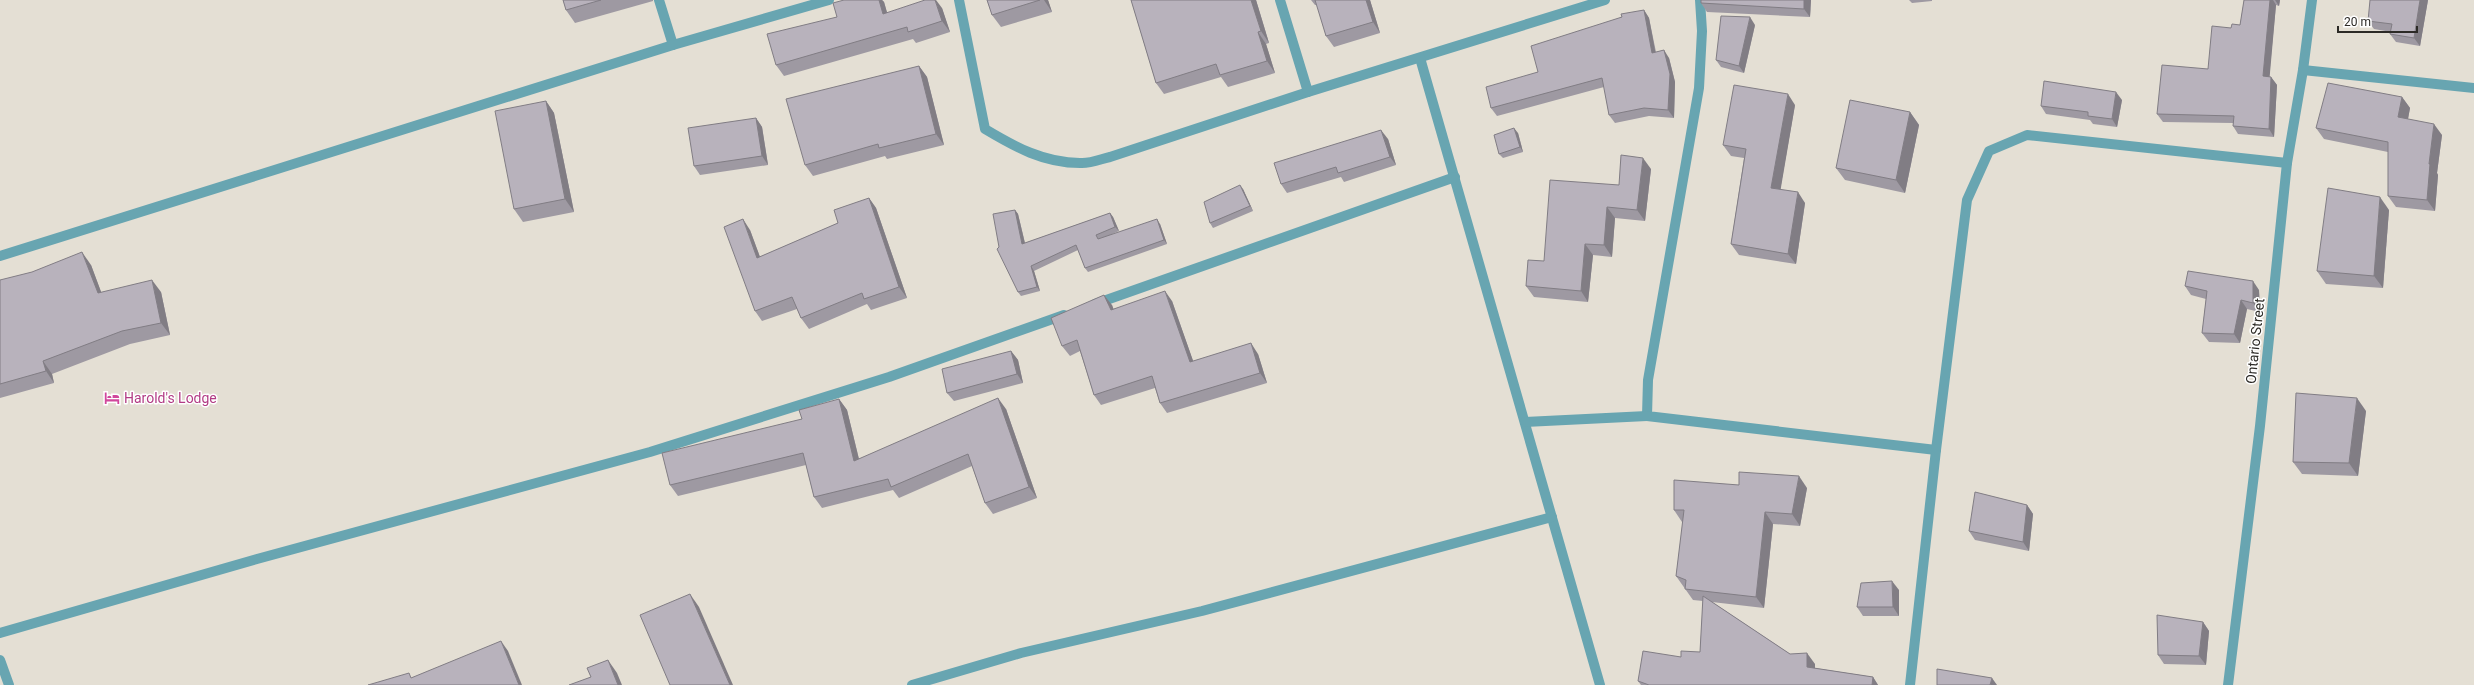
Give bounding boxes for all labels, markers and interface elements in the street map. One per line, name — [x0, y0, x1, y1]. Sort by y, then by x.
scale bar — [2338, 8, 2417, 34]
text: 20 m — [2344, 15, 2371, 29]
street label: Ontario Street — [2243, 297, 2267, 385]
hotel icon: Harold's Lodge — [103, 389, 121, 407]
place label: Harold's Lodge — [124, 390, 217, 406]

